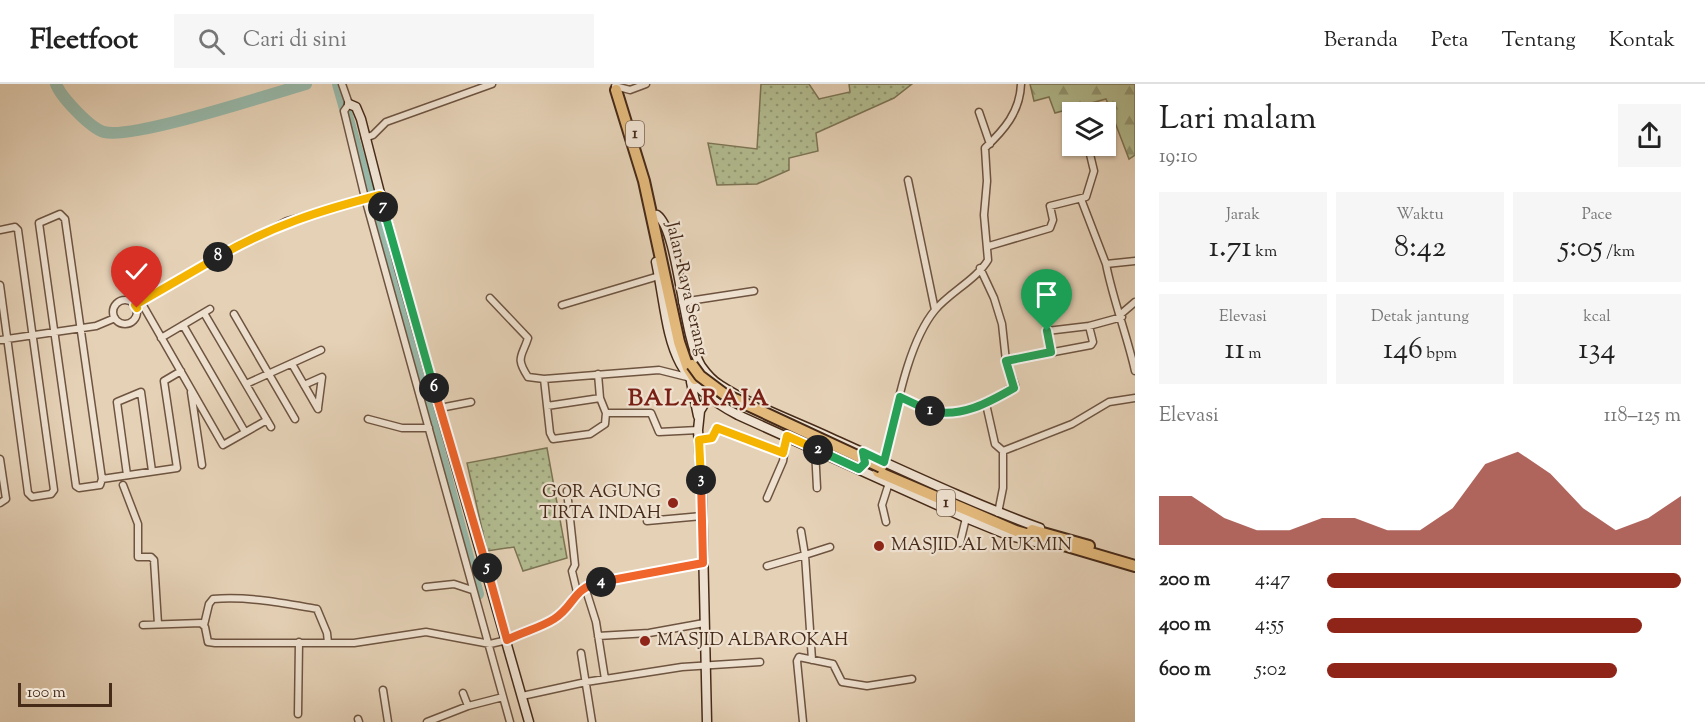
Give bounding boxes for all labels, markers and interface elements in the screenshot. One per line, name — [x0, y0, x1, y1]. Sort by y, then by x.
search box — [174, 14, 594, 68]
text: Fleetfoot — [30, 21, 138, 61]
icon: search — [195, 25, 228, 58]
text: Cari di sini — [243, 25, 347, 57]
text: Beranda — [1324, 26, 1398, 56]
text: Peta — [1431, 26, 1469, 56]
text: Tentang — [1502, 26, 1576, 56]
text: Kontak — [1609, 26, 1675, 56]
text: Lari malam — [1159, 96, 1317, 144]
map controls — [1062, 102, 1116, 156]
button: layers — [1062, 102, 1116, 156]
button: share — [1618, 104, 1681, 167]
road number: 1 — [626, 121, 644, 147]
text: 19:10 — [1159, 143, 1198, 172]
pin: 7 — [368, 192, 398, 222]
text: 7 — [379, 195, 387, 218]
text: Jarak — [1226, 204, 1260, 227]
text: Waktu — [1396, 204, 1444, 227]
text: Pace — [1582, 204, 1612, 227]
street label: Jalan Raya Serang — [658, 218, 714, 359]
text: 1.71 — [1209, 227, 1252, 270]
text: 8:42 — [1394, 227, 1446, 270]
text: 5:05 — [1559, 227, 1603, 270]
text: km — [1252, 241, 1277, 264]
text: /km — [1603, 241, 1635, 264]
pin: 8 — [203, 242, 233, 272]
text: 8 — [214, 245, 222, 268]
pin — [111, 246, 162, 308]
icon: check — [120, 255, 153, 288]
pin — [1021, 269, 1072, 331]
icon: arrive — [1030, 278, 1063, 311]
text: Elevasi — [1219, 306, 1267, 329]
text: Detak jantung — [1371, 306, 1469, 329]
text: kcal — [1583, 306, 1611, 329]
text: 11 — [1224, 329, 1245, 372]
text: 146 — [1383, 329, 1423, 372]
text: 134 — [1578, 329, 1616, 372]
text: m — [1245, 343, 1262, 366]
text: bpm — [1423, 343, 1457, 366]
pin: 6 — [419, 373, 449, 403]
text: 6 — [430, 376, 438, 399]
district label: BALARAJA — [628, 382, 770, 416]
pin: 1 — [915, 396, 945, 426]
text: 1 — [927, 399, 933, 422]
text: Elevasi — [1159, 402, 1219, 431]
text: 118–125 m — [1604, 402, 1681, 431]
pin: 2 — [803, 435, 833, 465]
text: 2 — [814, 438, 822, 461]
pin: 3 — [686, 465, 716, 495]
text: 3 — [698, 468, 704, 491]
place label: GOR AGUNG TIRTA INDAH — [539, 480, 661, 527]
road number: 1 — [937, 490, 955, 516]
marker: GOR AGUNG TIRTA INDAH — [666, 496, 680, 510]
place label: MASJID AL MUKMIN — [891, 533, 1072, 559]
marker: MASJID AL MUKMIN — [872, 539, 886, 553]
pin: 5 — [472, 553, 502, 583]
text: 5 — [484, 556, 490, 579]
text: 200 m — [1159, 566, 1210, 595]
text: 4:47 — [1255, 566, 1290, 595]
pin: 4 — [586, 567, 616, 597]
text: 4 — [597, 570, 605, 593]
text: 400 m — [1159, 611, 1211, 640]
text: 4:55 — [1255, 611, 1284, 640]
place label: MASJID ALBAROKAH — [657, 628, 848, 654]
marker: MASJID ALBAROKAH — [638, 634, 652, 648]
text: 600 m — [1159, 656, 1211, 685]
text: 5:02 — [1255, 656, 1287, 685]
scale bar — [18, 680, 112, 708]
text: 100 m — [27, 682, 66, 705]

